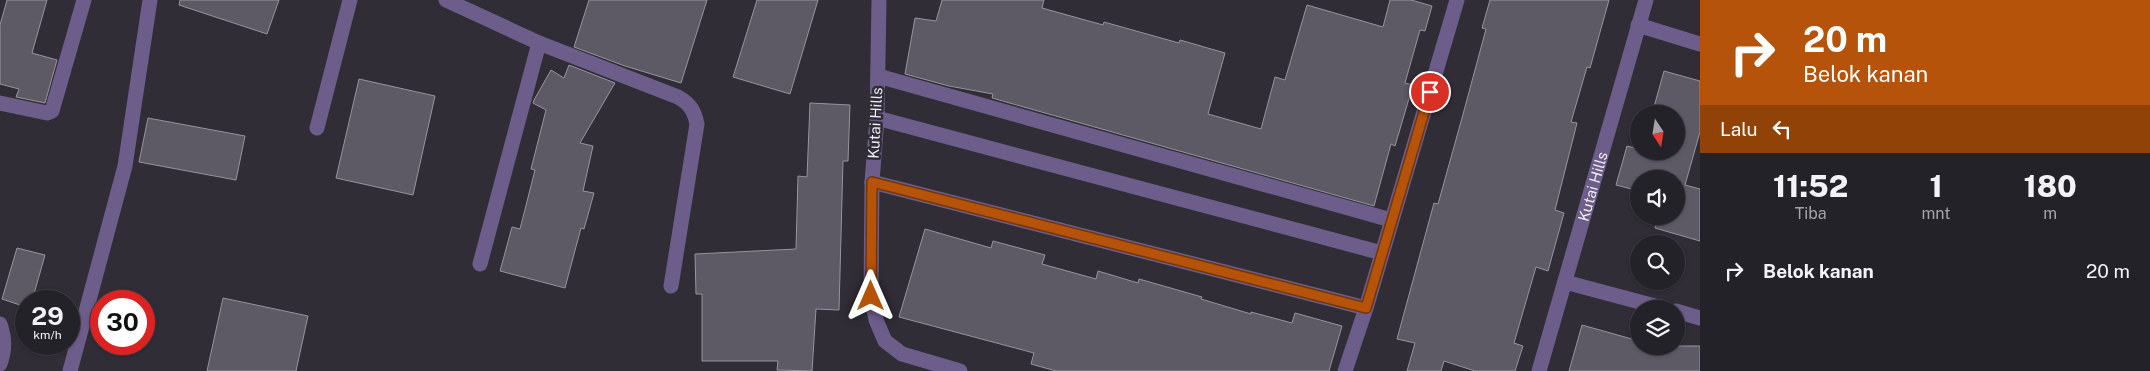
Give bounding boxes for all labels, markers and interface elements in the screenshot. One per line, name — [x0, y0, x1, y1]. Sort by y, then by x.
text: 20 m — [1803, 19, 1887, 60]
icon: right — [1720, 20, 1785, 85]
text: Belok kanan — [1803, 61, 1928, 87]
pin — [1409, 71, 1451, 113]
icon: arrive — [1416, 78, 1444, 106]
street label: Kutai Hills — [865, 87, 885, 159]
north arrow — [1630, 105, 1685, 160]
map controls — [1630, 105, 1685, 355]
icon: left — [1768, 115, 1796, 143]
text: Lalu — [1720, 118, 1758, 140]
street label: Kutai Hills — [1574, 150, 1610, 223]
text: 11:52 — [1773, 168, 1848, 204]
text: 1 — [1929, 168, 1943, 204]
text: 180 — [2024, 168, 2077, 204]
button: sound — [1630, 170, 1685, 225]
text: Tiba — [1795, 204, 1827, 223]
text: mnt — [1922, 204, 1950, 223]
text: m — [2043, 204, 2057, 223]
button: search — [1630, 235, 1685, 290]
icon: right — [1720, 257, 1748, 285]
text: Belok kanan — [1763, 260, 1874, 282]
text: 20 m — [2086, 260, 2130, 282]
position arrow — [844, 269, 896, 321]
speed limit sign: 30 — [90, 290, 155, 355]
button: layers — [1630, 300, 1685, 355]
text: 29 — [31, 301, 64, 331]
text: km/h — [33, 328, 62, 342]

